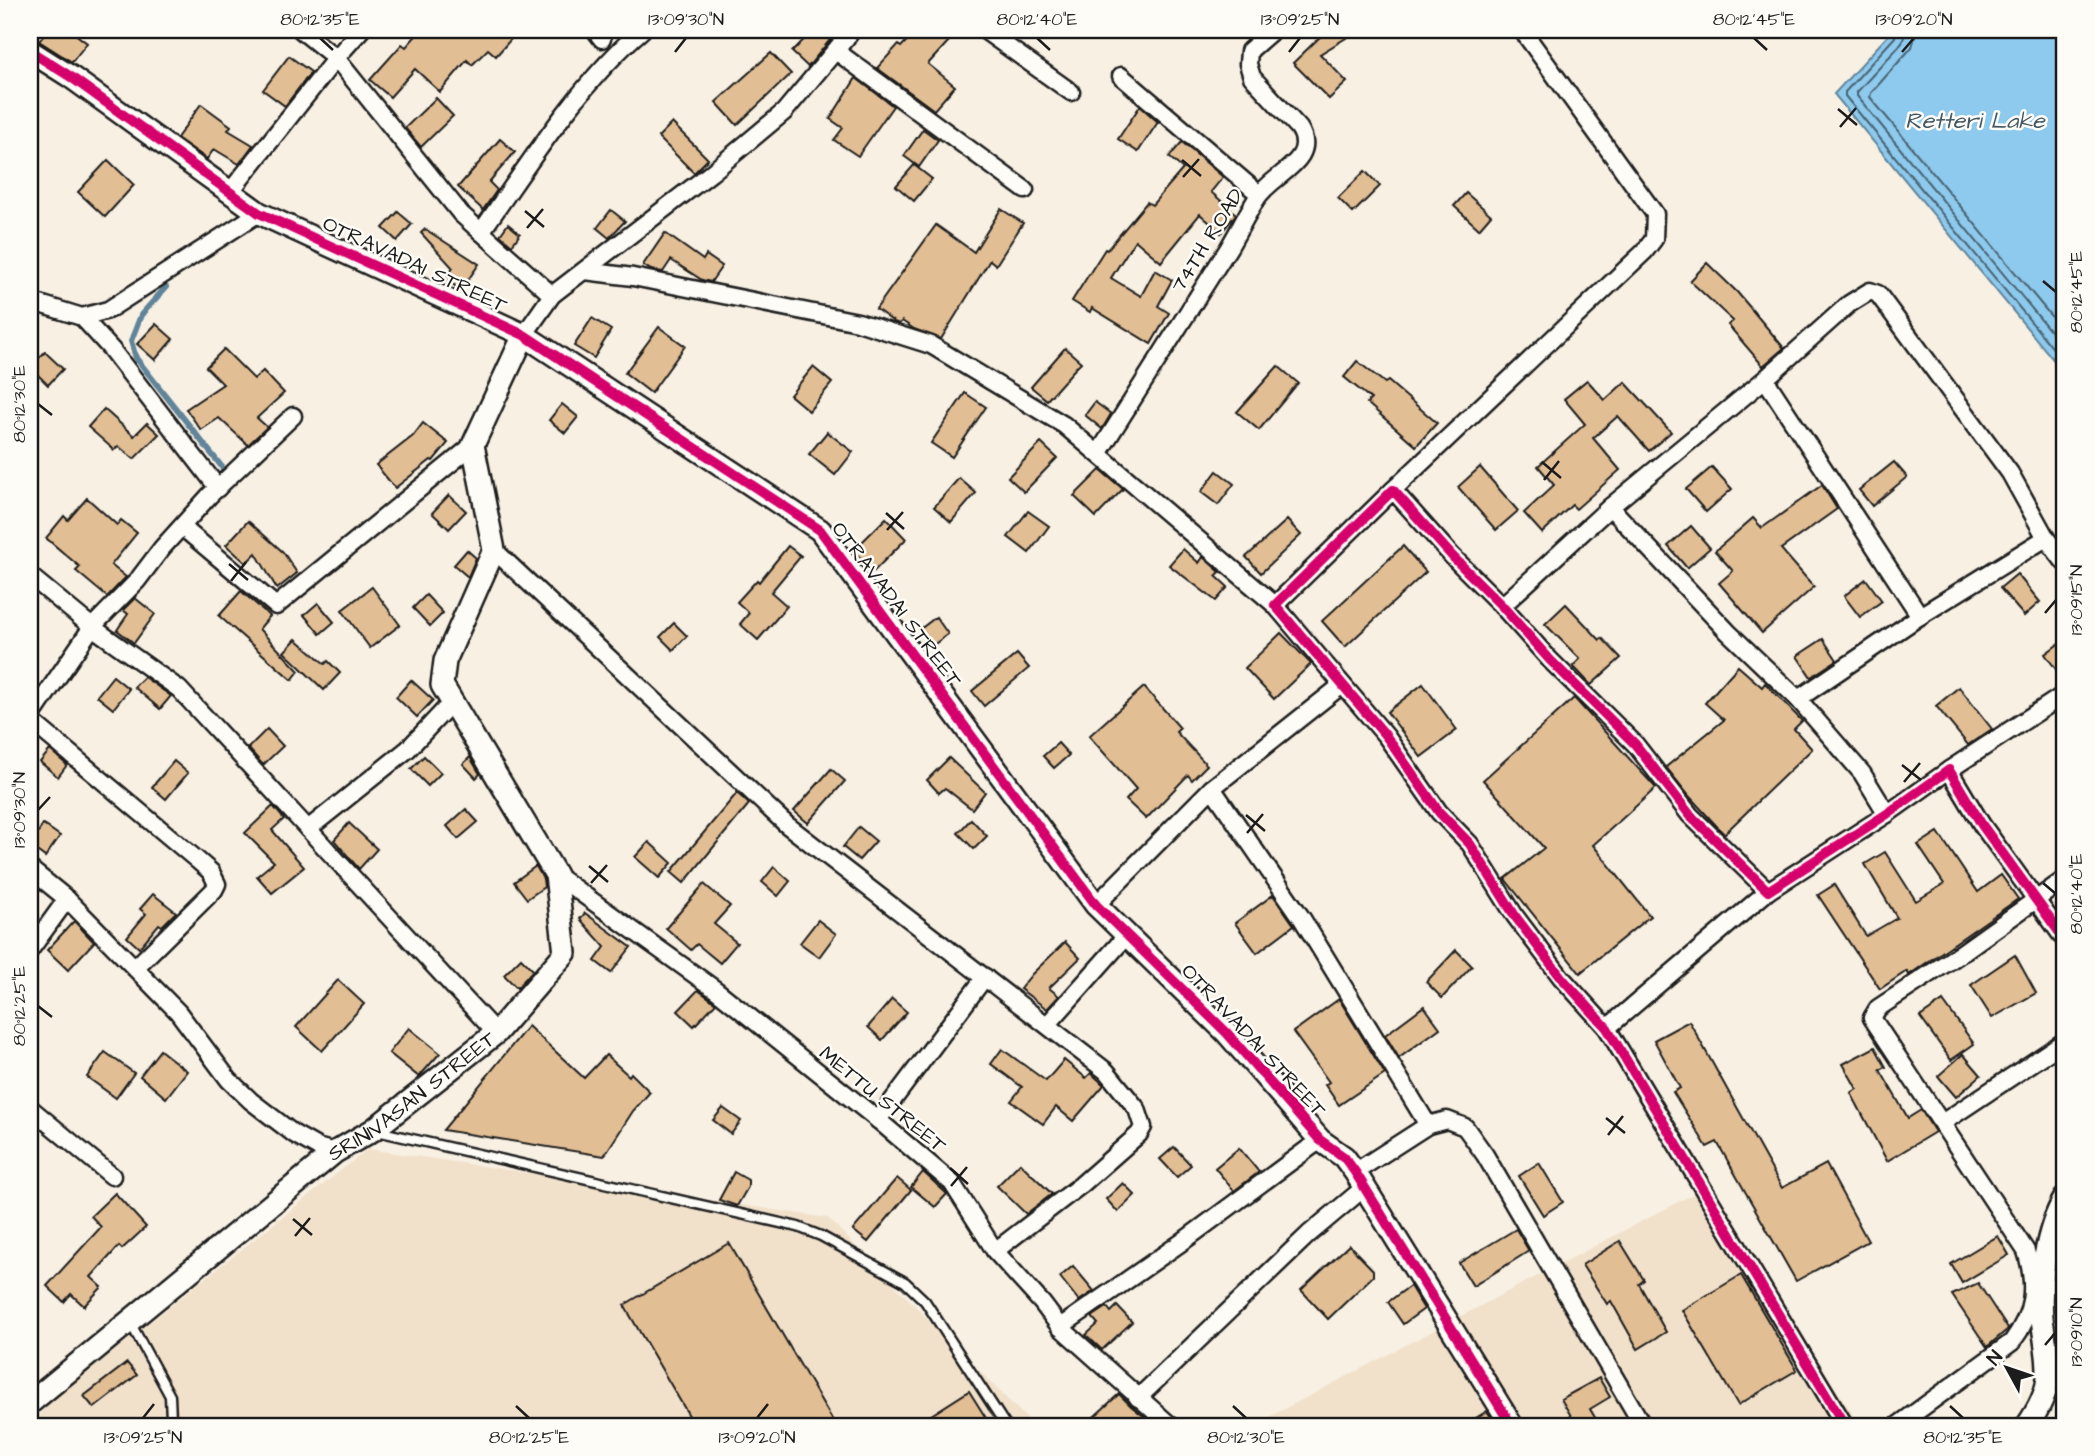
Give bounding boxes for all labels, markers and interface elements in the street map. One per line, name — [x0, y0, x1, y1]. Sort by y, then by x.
text: 80°12'35"E — [280, 7, 360, 32]
text: 13°09'30"N — [648, 7, 724, 32]
text: 80°12'40"E — [996, 7, 1078, 32]
text: 13°09'25"N — [1261, 7, 1339, 32]
text: 80°12'45"E — [1713, 7, 1796, 32]
text: 13°09'20"N — [1875, 7, 1953, 32]
water label: Retteri Lake — [1905, 105, 2046, 137]
street label: 74TH ROAD — [1164, 182, 1251, 298]
street label: OTRAVADAI STREET — [318, 209, 513, 320]
text: 80°12'45"E — [2064, 250, 2089, 333]
text: 80°12'30"E — [7, 365, 32, 443]
street label: OTRAVADAI STREET — [825, 516, 969, 694]
text: 13°09'15"N — [2064, 565, 2089, 635]
text: 13°09'30"N — [7, 772, 32, 848]
text: 80°12'40"E — [2064, 853, 2089, 935]
street label: OTRAVADAI STREET — [1175, 957, 1333, 1124]
text: 80°12'25"E — [7, 965, 32, 1046]
street label: SRINIVASAN STREET — [322, 1024, 503, 1168]
street label: METTU STREET — [813, 1039, 953, 1160]
text: 13°09'10"N — [2064, 1297, 2089, 1367]
north arrow — [1972, 1334, 2042, 1404]
text: N — [1981, 1345, 2009, 1371]
text: 13°09'25"N — [104, 1425, 182, 1450]
text: 80°12'25"E — [489, 1425, 570, 1450]
text: 13°09'20"N — [718, 1425, 796, 1450]
text: 80°12'30"E — [1207, 1425, 1285, 1450]
text: 80°12'35"E — [1923, 1425, 2003, 1450]

